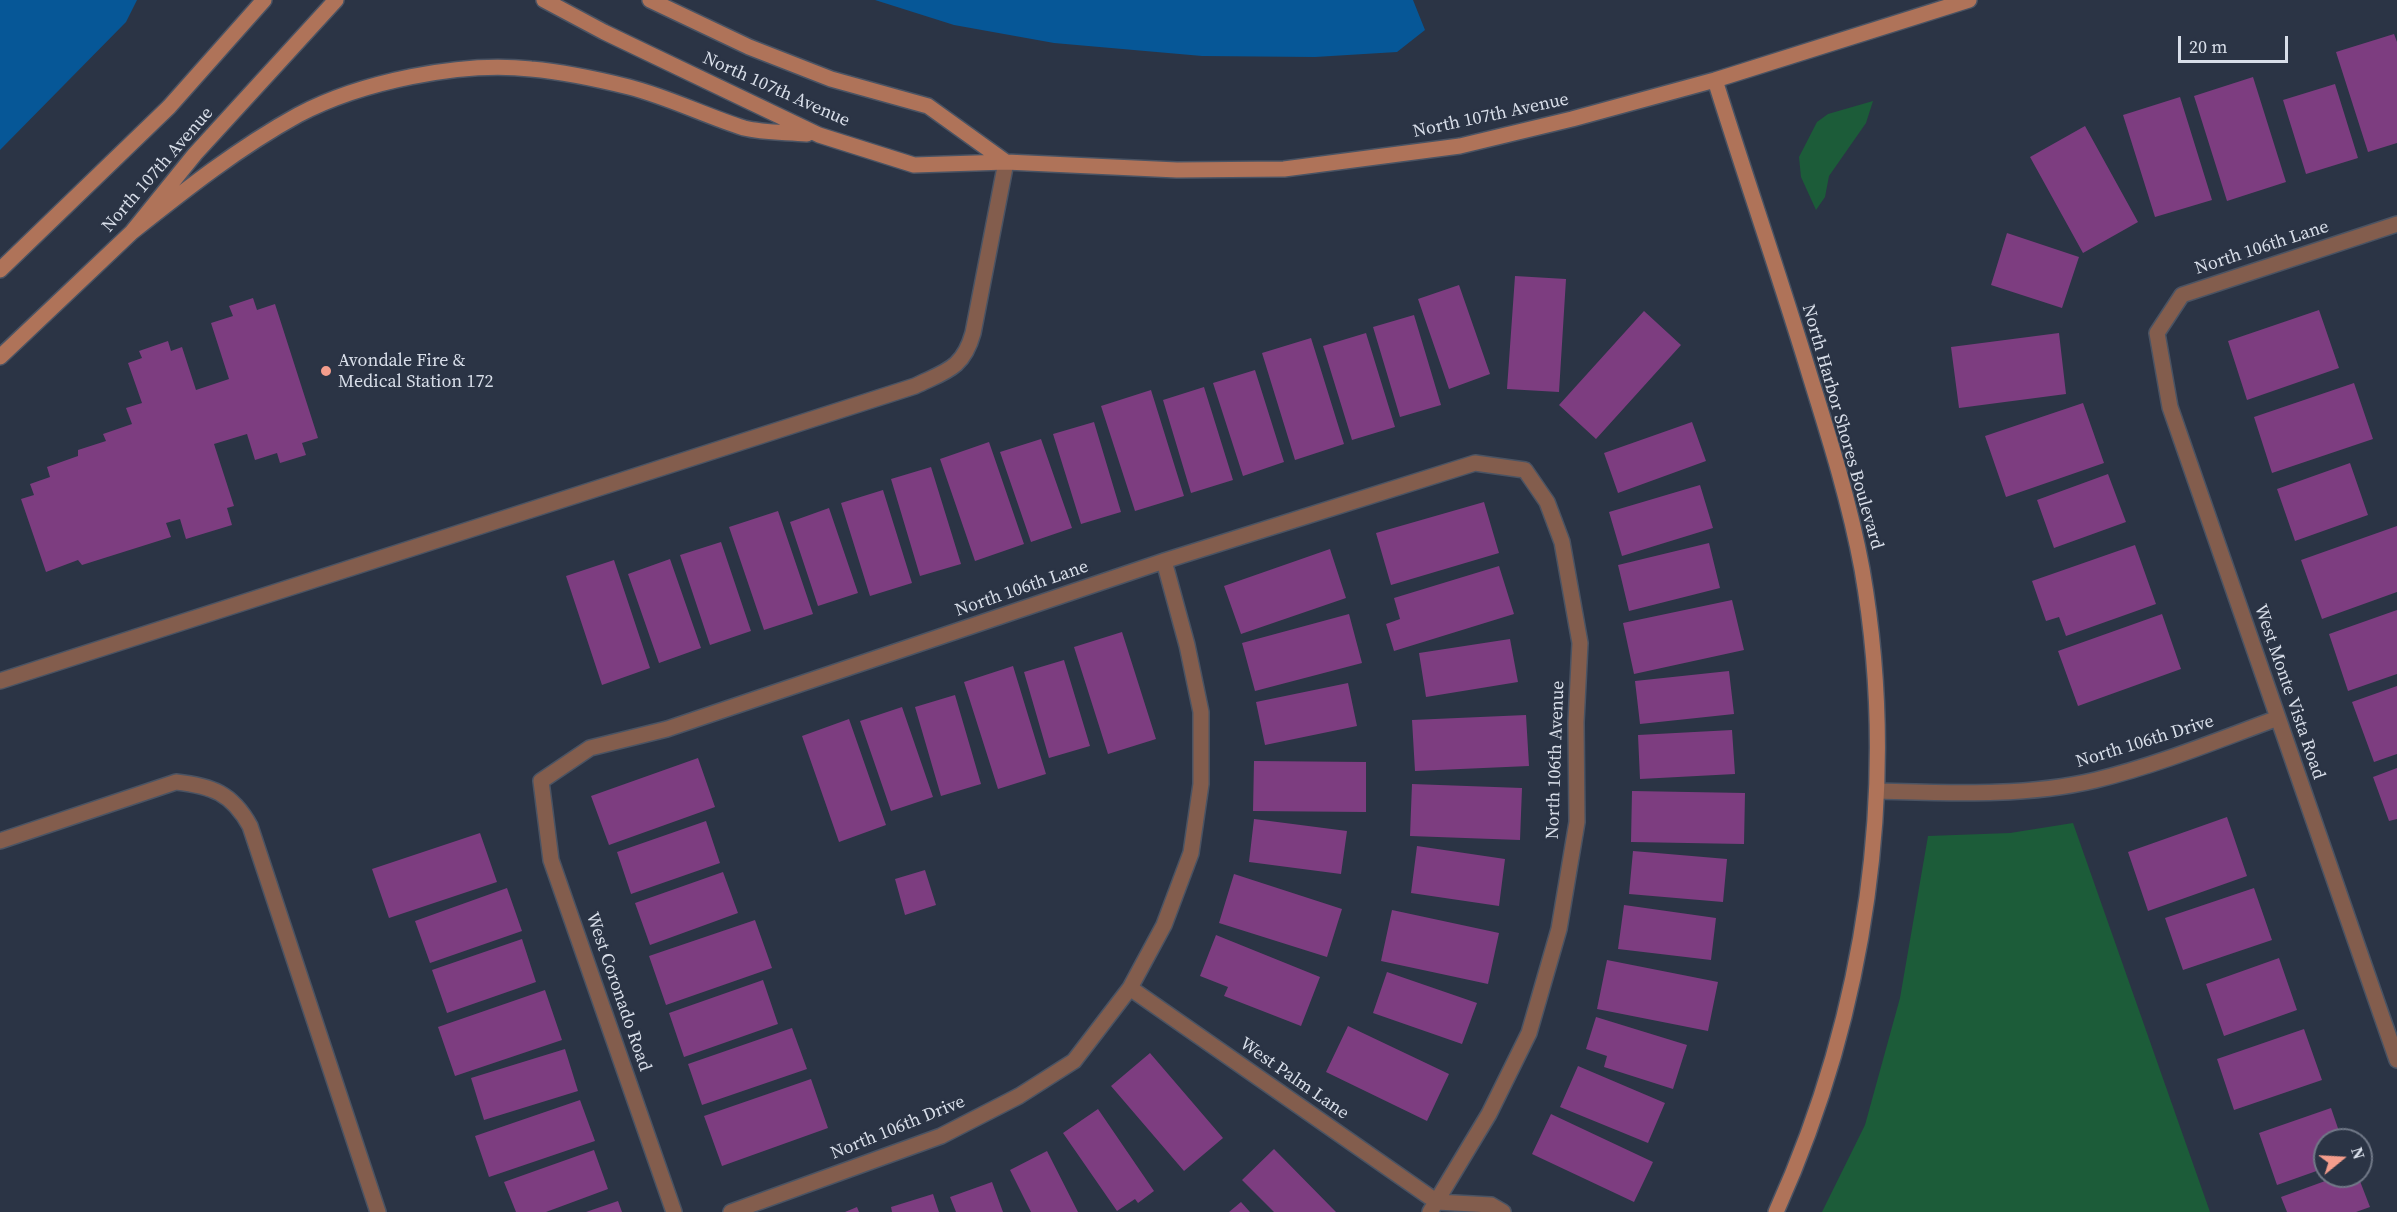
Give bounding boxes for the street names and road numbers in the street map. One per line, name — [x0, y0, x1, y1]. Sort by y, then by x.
street label: North 107th Avenue — [699, 48, 853, 132]
street label: North 107th Avenue — [1411, 89, 1571, 143]
street label: North 107th Avenue — [98, 103, 218, 237]
street label: North 106th Lane — [2192, 216, 2332, 280]
street label: North Harbor Shores Boulevard — [1797, 302, 1887, 552]
street label: North 106th Lane — [953, 556, 1091, 622]
street label: West Monte Vista Road — [2249, 602, 2329, 782]
street label: North 106th Avenue — [1542, 680, 1570, 840]
street label: North 106th Drive — [2073, 711, 2217, 773]
street label: West Coronado Road — [581, 910, 655, 1074]
street label: West Palm Lane — [1235, 1033, 1353, 1125]
street label: North 106th Drive — [828, 1091, 968, 1165]

